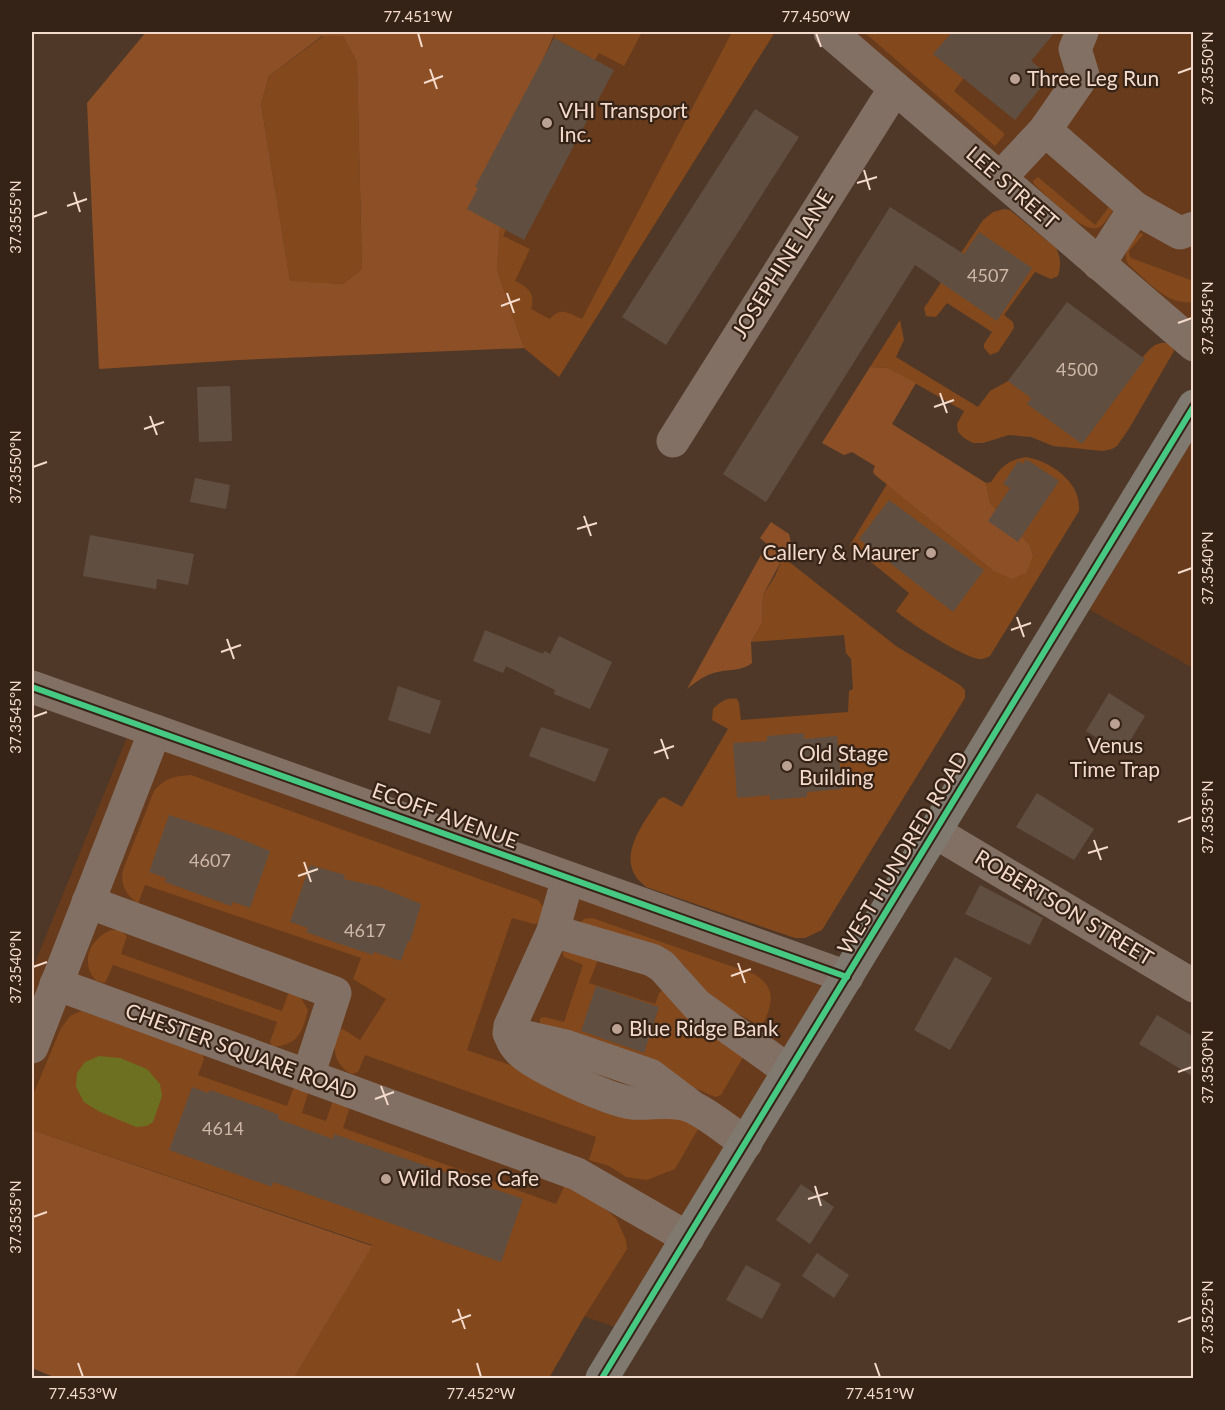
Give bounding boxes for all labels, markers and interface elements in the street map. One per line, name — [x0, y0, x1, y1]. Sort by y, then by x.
text: 77.451°W — [384, 7, 453, 25]
text: 77.450°W — [782, 7, 851, 25]
text: 37.3550°N — [1198, 31, 1216, 105]
place label: Three Leg Run — [1027, 65, 1159, 90]
marker: Three Leg Run — [1008, 72, 1022, 86]
place label: VHI Transport Inc. — [559, 97, 688, 146]
marker: VHI Transport Inc. — [540, 116, 554, 130]
street label: LEE STREET — [962, 140, 1065, 234]
text: 37.3555°N — [6, 180, 24, 254]
street label: JOSEPHINE LANE — [726, 184, 837, 342]
house number: 4507 — [967, 264, 1009, 286]
text: 37.3545°N — [1198, 281, 1216, 355]
house number: 4500 — [1056, 358, 1098, 380]
text: 37.3550°N — [6, 430, 24, 504]
text: 37.3540°N — [1198, 531, 1216, 605]
place label: Callery & Maurer — [763, 539, 919, 564]
marker: Callery & Maurer — [924, 546, 938, 560]
text: 37.3545°N — [6, 680, 24, 754]
marker: Venus Time Trap — [1108, 717, 1122, 731]
place label: Venus Time Trap — [1070, 732, 1160, 781]
place label: Old Stage Building — [799, 740, 888, 789]
street label: WEST HUNDRED ROAD — [831, 746, 972, 958]
marker: Old Stage Building — [780, 759, 794, 773]
street label: ECOFF AVENUE — [369, 777, 522, 853]
text: 37.3535°N — [1198, 780, 1216, 854]
street label: ROBERTSON STREET — [971, 844, 1159, 970]
house number: 4607 — [189, 849, 231, 871]
house number: 4617 — [344, 919, 386, 941]
text: 37.3540°N — [6, 930, 24, 1004]
street label: CHESTER SQUARE ROAD — [122, 997, 361, 1104]
place label: Blue Ridge Bank — [629, 1015, 779, 1040]
marker: Blue Ridge Bank — [610, 1022, 624, 1036]
text: 37.3530°N — [1198, 1030, 1216, 1104]
house number: 4614 — [202, 1117, 244, 1139]
place label: Wild Rose Cafe — [398, 1165, 539, 1190]
marker: Wild Rose Cafe — [379, 1172, 393, 1186]
text: 37.3535°N — [6, 1180, 24, 1254]
text: 37.3525°N — [1198, 1280, 1216, 1354]
text: 77.453°W — [49, 1384, 118, 1402]
text: 77.452°W — [447, 1384, 516, 1402]
text: 77.451°W — [846, 1384, 915, 1402]

